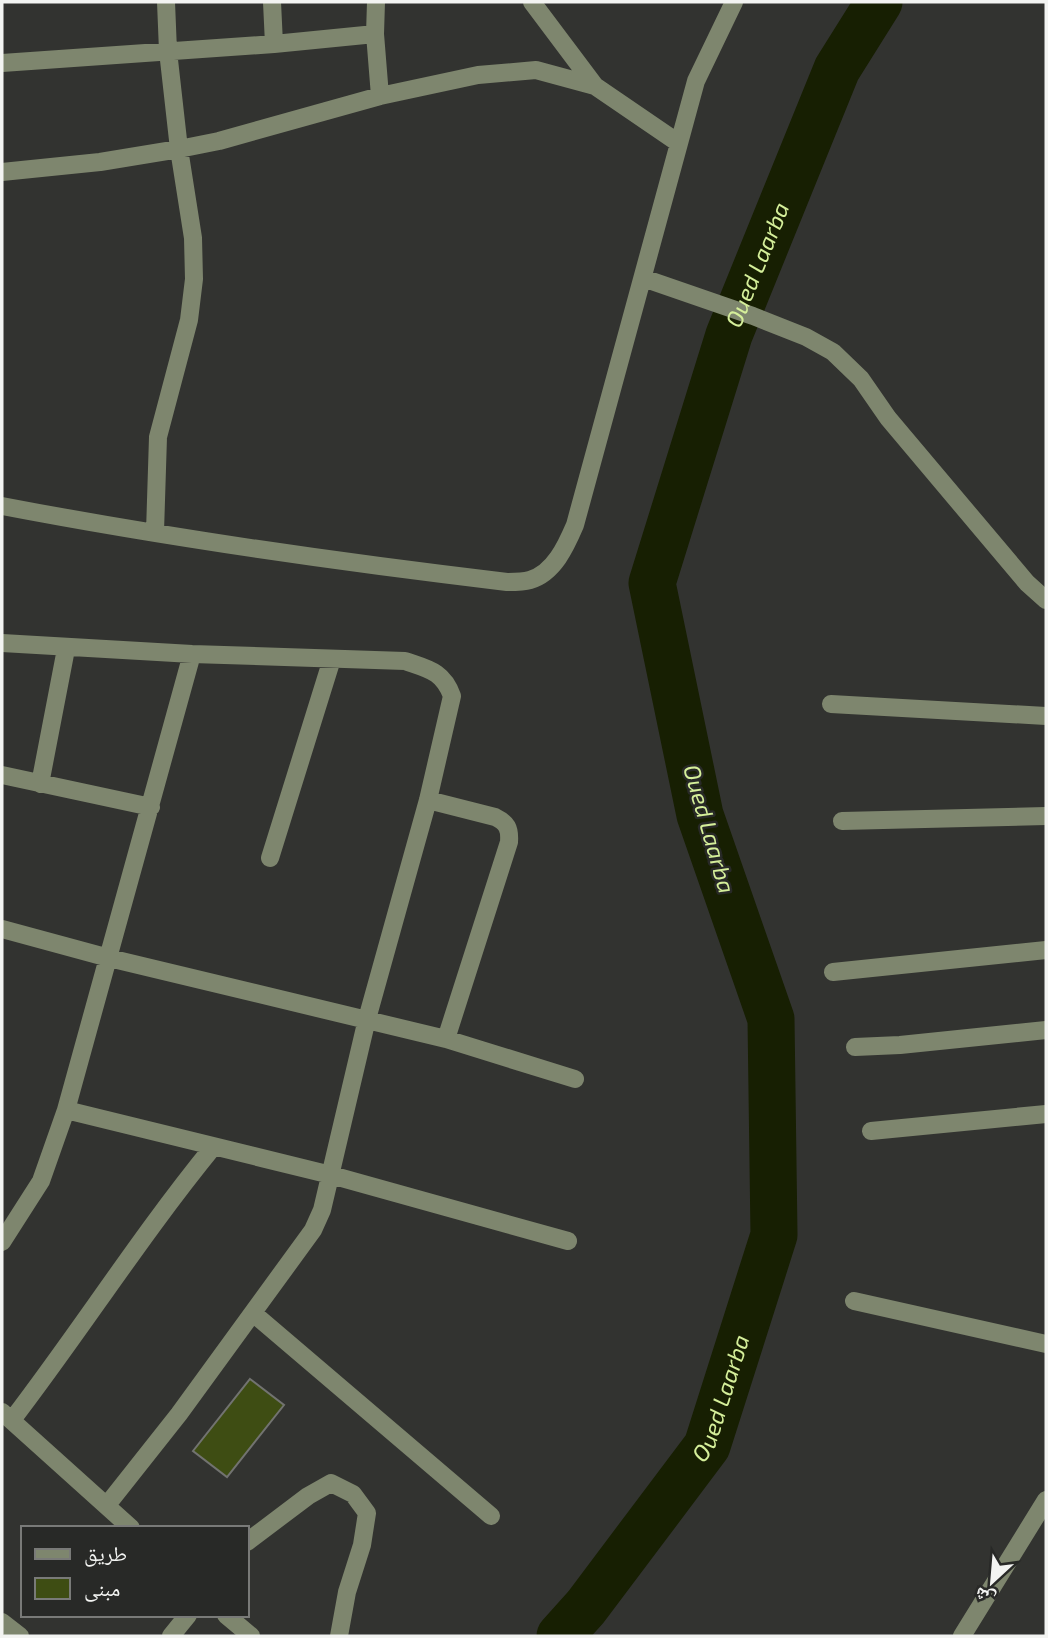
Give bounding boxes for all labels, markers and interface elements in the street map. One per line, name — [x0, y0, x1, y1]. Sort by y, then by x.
water label: Oued Laarba — [719, 198, 794, 331]
water label: Oued Laarba — [678, 761, 742, 896]
water label: Oued Laarba — [685, 1331, 754, 1467]
legend — [21, 1526, 248, 1617]
text: طريق — [84, 1540, 127, 1567]
north arrow — [957, 1547, 1027, 1617]
text: مبنى — [84, 1575, 120, 1602]
text: ش — [970, 1582, 999, 1612]

